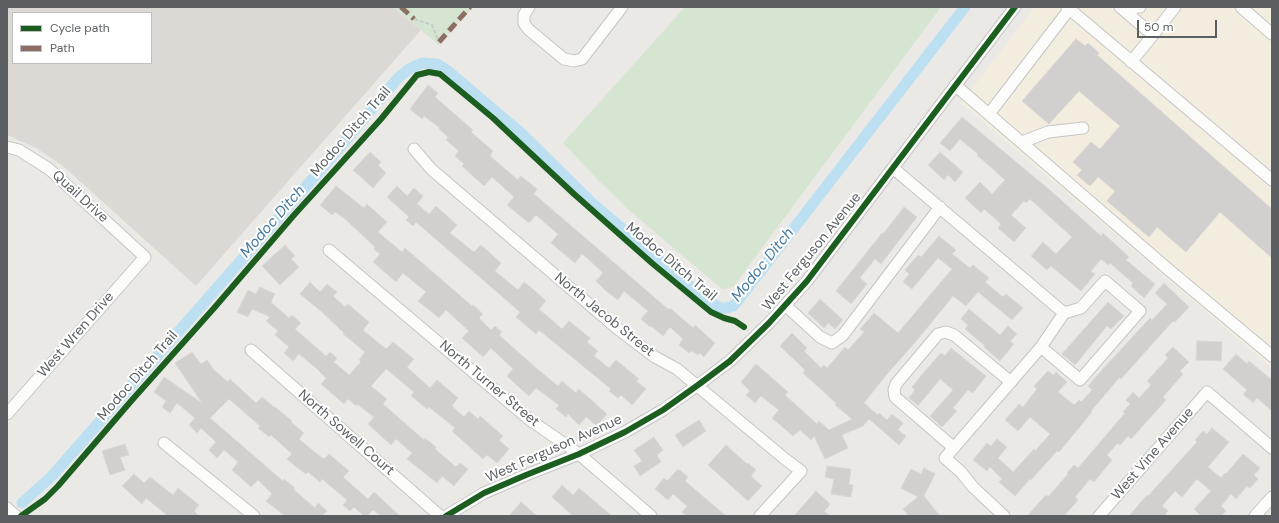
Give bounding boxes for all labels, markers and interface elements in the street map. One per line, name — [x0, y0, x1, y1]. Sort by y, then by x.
legend — [12, 12, 152, 64]
scale bar — [1139, 12, 1219, 38]
text: 50 m — [1144, 19, 1173, 35]
text: Cycle path — [50, 20, 110, 36]
text: Path — [50, 40, 75, 56]
street label: Modoc Ditch Trail — [307, 84, 395, 180]
street label: Quail Drive — [48, 167, 112, 227]
water label: Modoc Ditch — [237, 182, 309, 262]
street label: West Ferguson Avenue — [759, 189, 865, 315]
street label: Modoc Ditch Trail — [622, 219, 720, 305]
water label: Modoc Ditch — [728, 225, 798, 305]
street label: North Jacob Street — [551, 270, 657, 360]
street label: West Wren Drive — [34, 289, 118, 381]
street label: Modoc Ditch Trail — [94, 328, 182, 424]
street label: North Turner Street — [436, 337, 542, 431]
street label: North Sowell Court — [294, 387, 398, 479]
street label: West Vine Avenue — [1108, 404, 1198, 504]
street label: West Ferguson Avenue — [483, 411, 625, 487]

